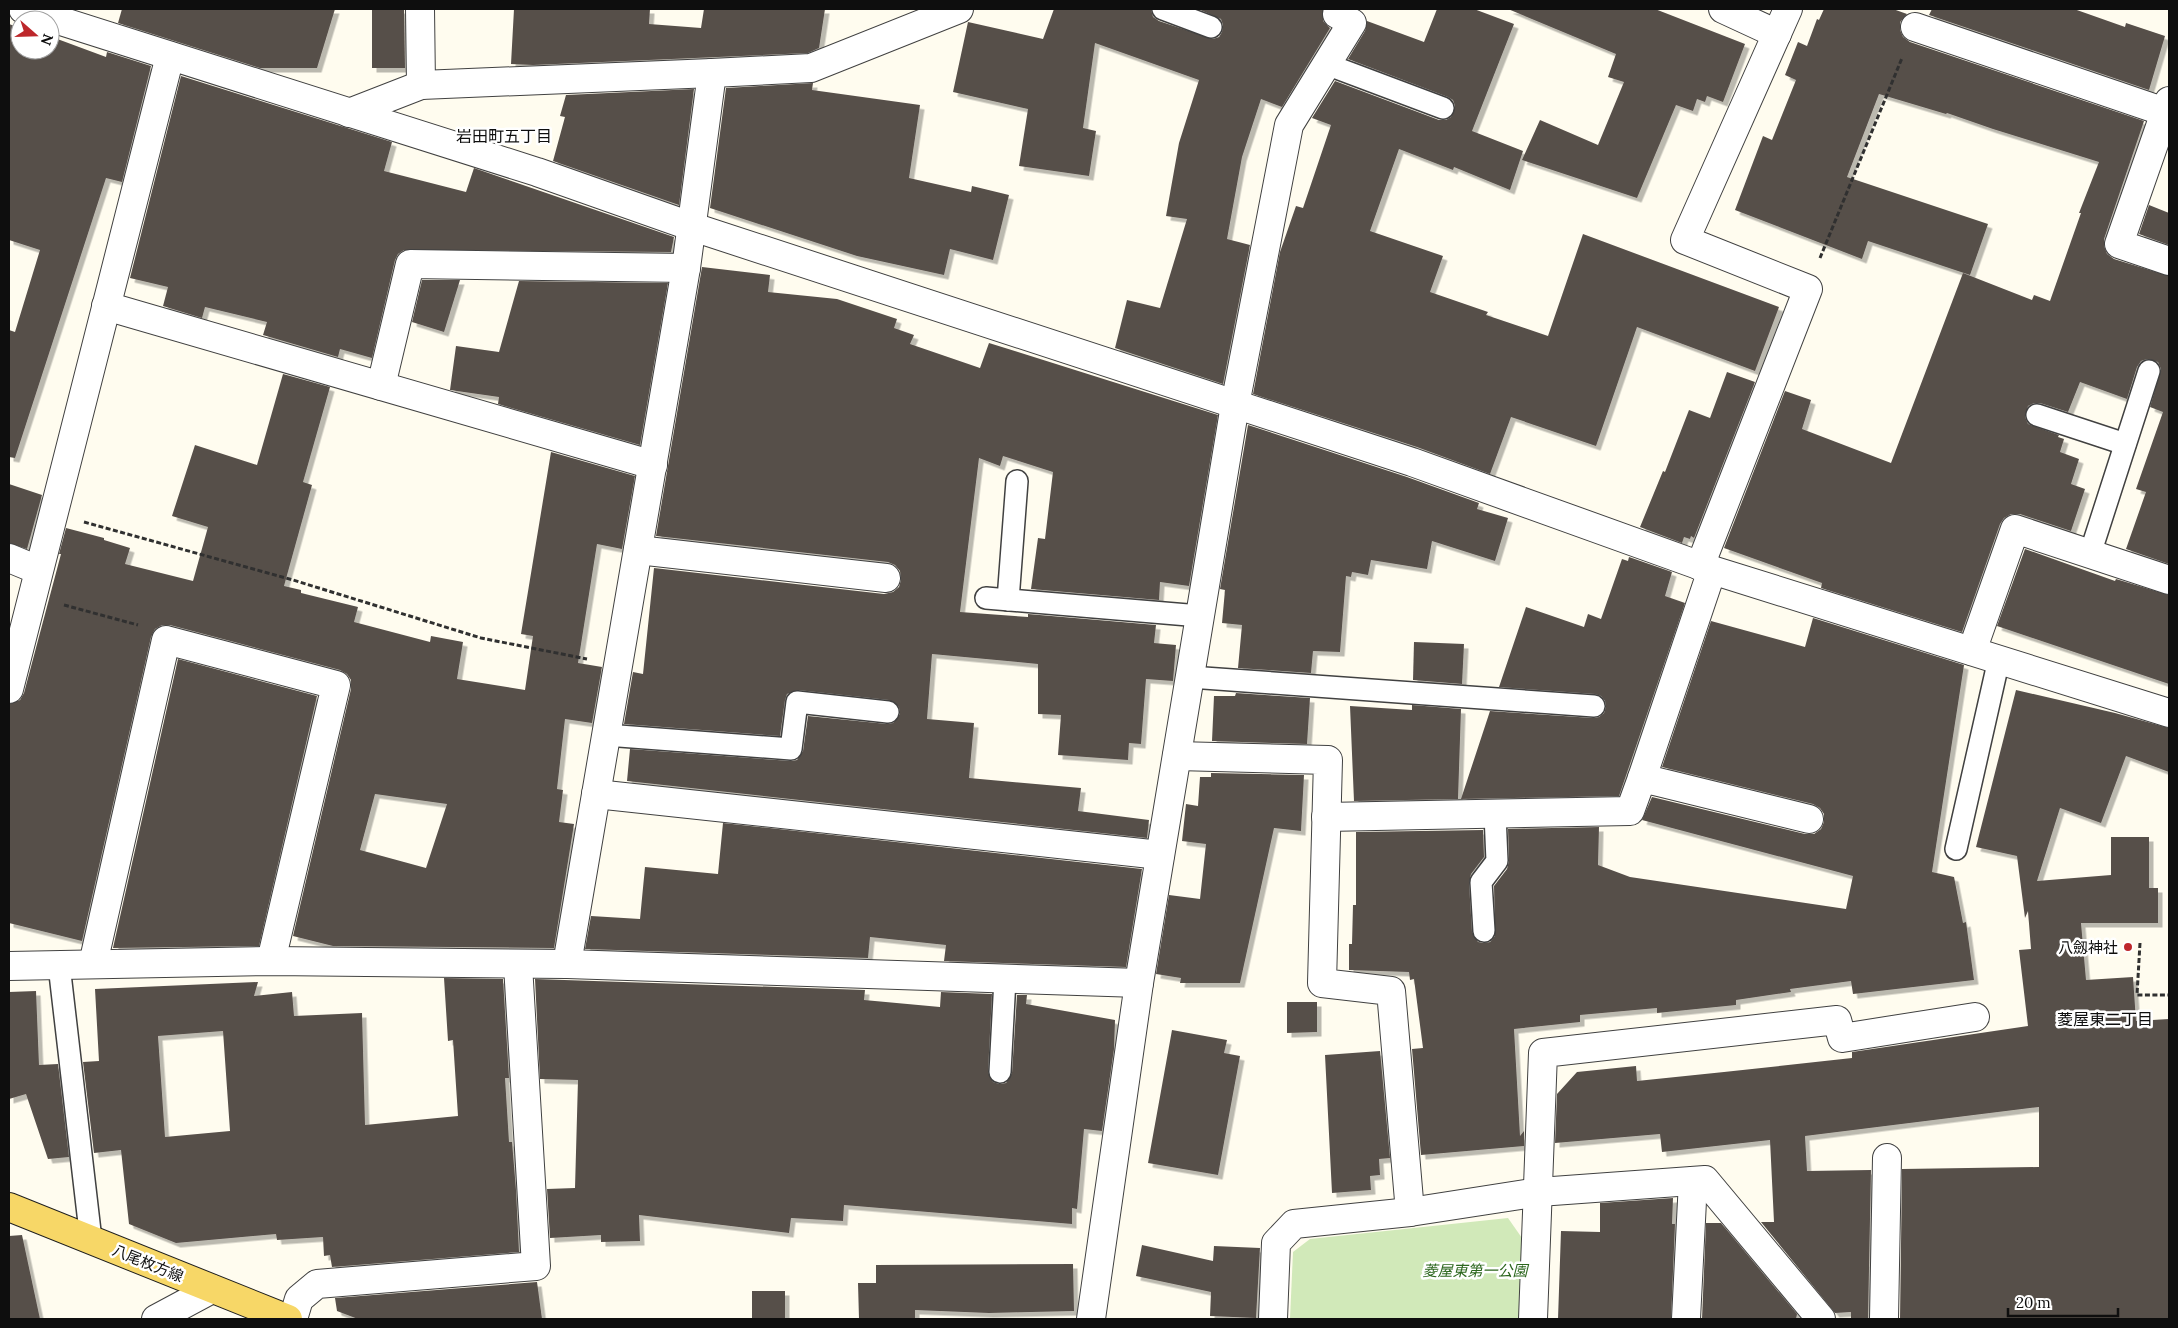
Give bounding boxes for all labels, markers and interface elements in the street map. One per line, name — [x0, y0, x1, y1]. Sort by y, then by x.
north arrow — [10, 10, 60, 60]
text: N — [37, 31, 58, 48]
district label: 岩田町五丁目 — [456, 126, 552, 146]
place label: 八劔神社 — [2058, 938, 2118, 957]
marker: 八劔神社 — [2122, 941, 2134, 953]
district label: 菱屋東二丁目 — [2057, 1009, 2153, 1029]
street label: 八尾枚方線 — [110, 1240, 186, 1286]
park label: 菱屋東第一公園 — [1422, 1261, 1529, 1280]
scale bar — [2008, 1286, 2118, 1318]
text: 20 m — [2016, 1293, 2051, 1312]

